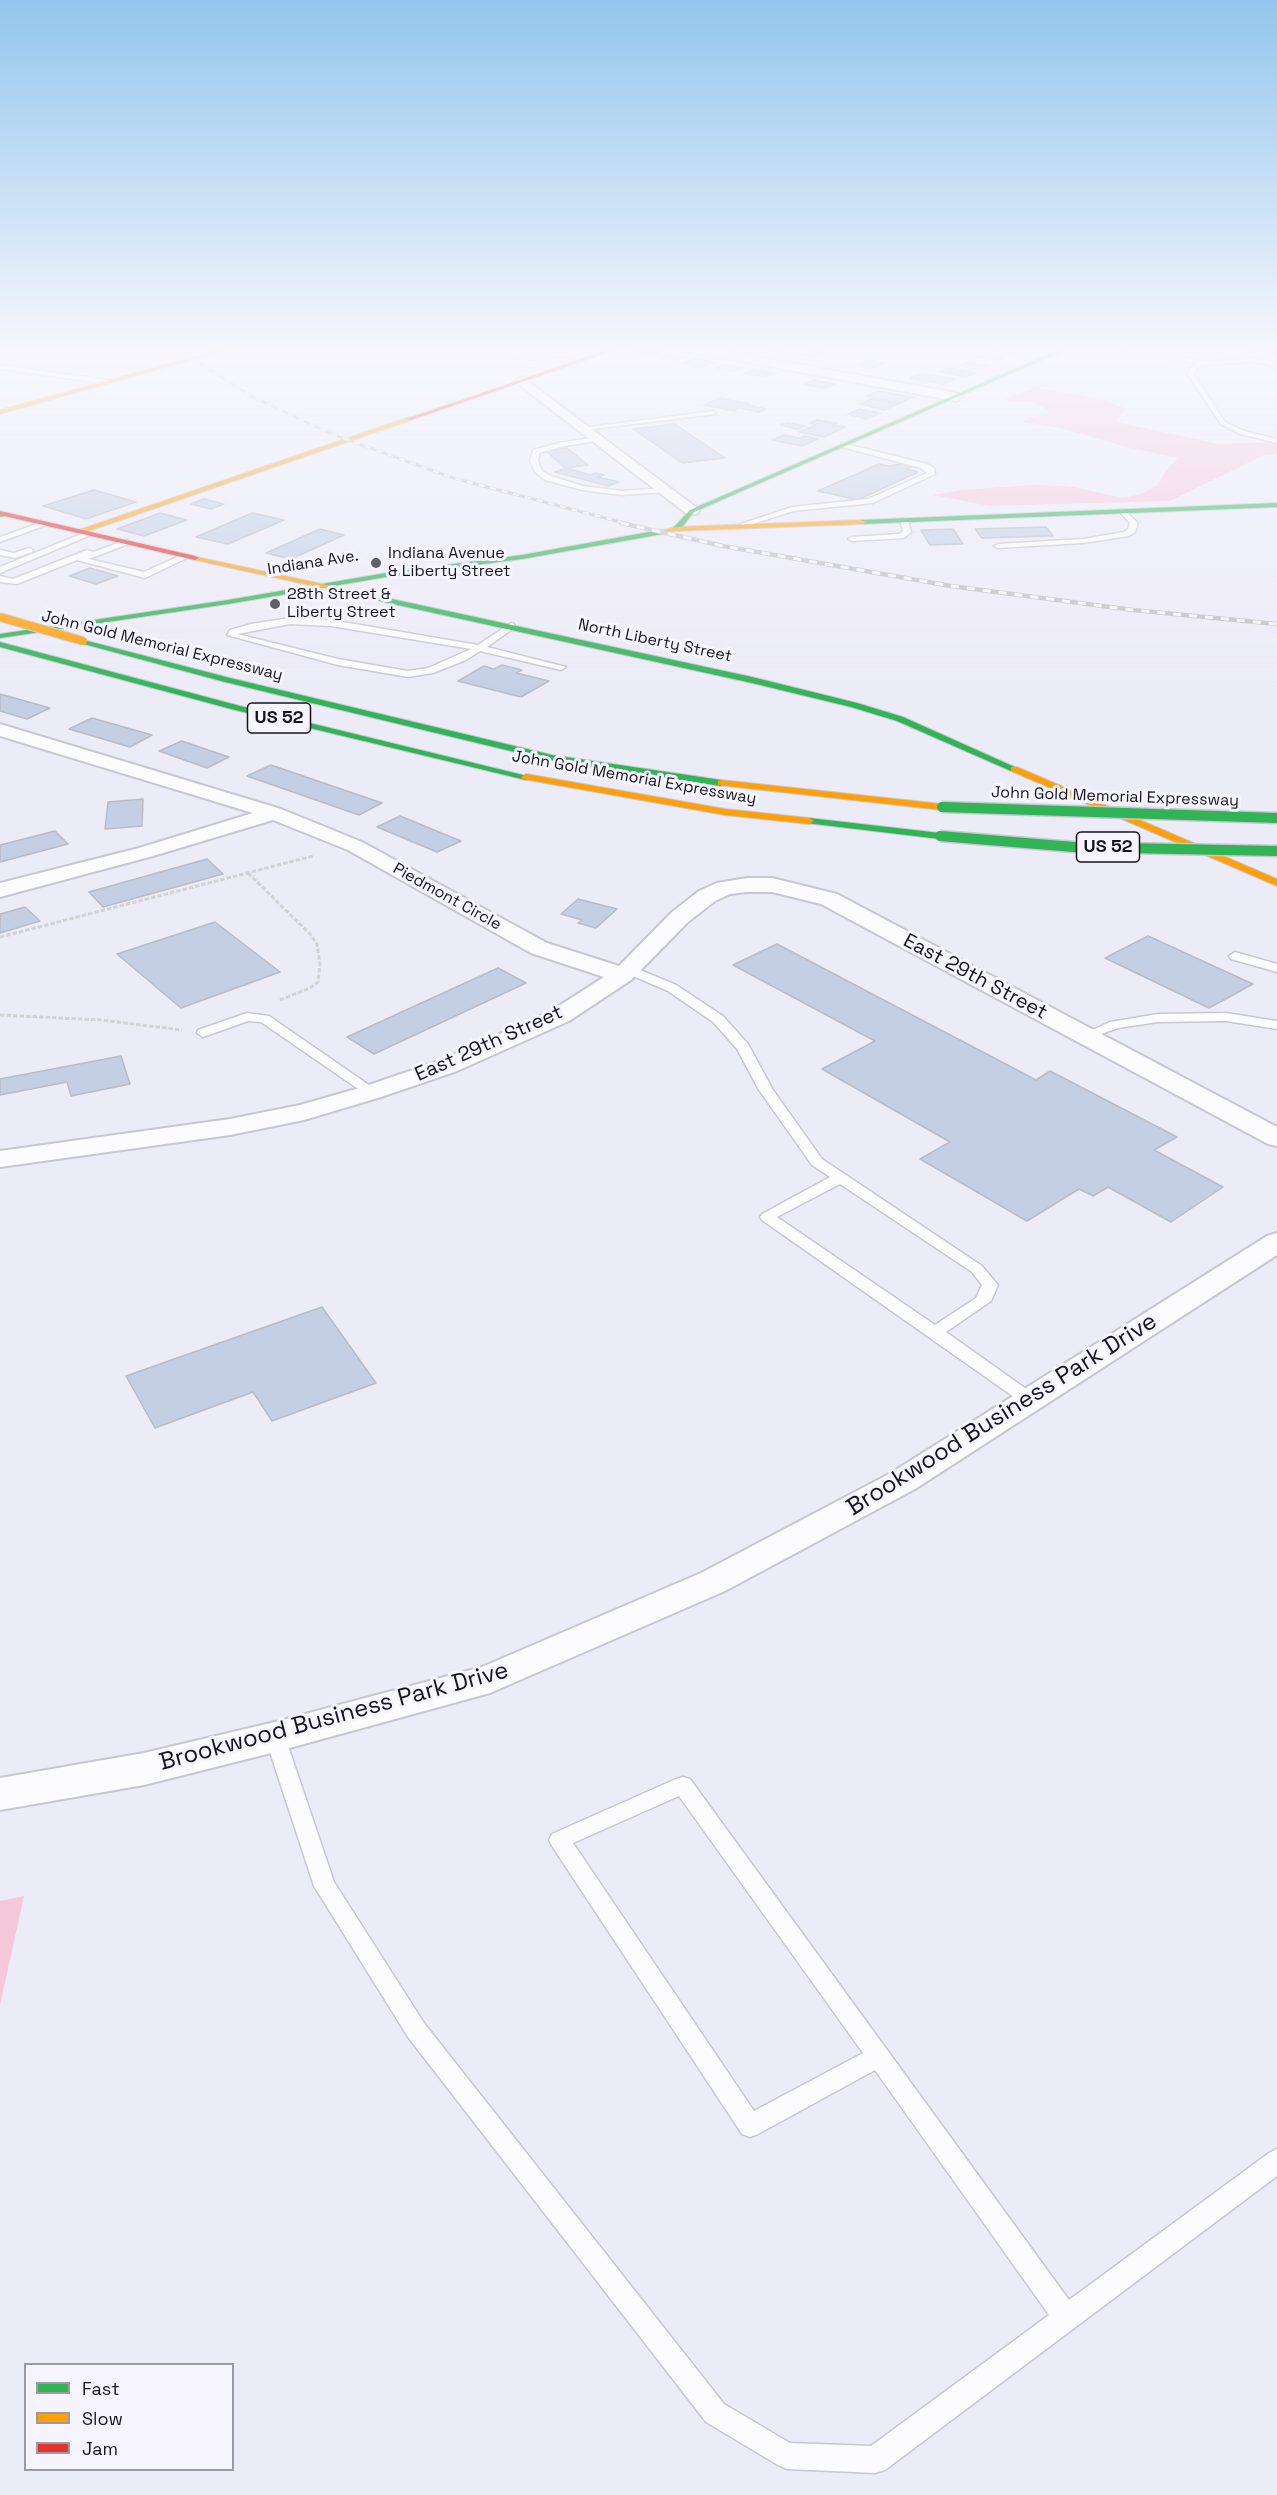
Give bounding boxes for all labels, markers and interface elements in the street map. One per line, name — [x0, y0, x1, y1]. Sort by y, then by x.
place label: Indiana Avenue & Liberty Street — [388, 544, 510, 582]
street label: Indiana Ave. — [266, 546, 360, 580]
marker: Indiana Avenue & Liberty Street — [369, 556, 383, 570]
place label: 28th Street & Liberty Street — [287, 585, 396, 623]
marker: 28th Street & Liberty Street — [268, 597, 282, 611]
street label: John Gold Memorial Expressway — [39, 607, 285, 685]
street label: North Liberty Street — [576, 615, 734, 667]
road number: US 52 — [248, 703, 310, 733]
street label: John Gold Memorial Expressway — [510, 747, 758, 809]
street label: John Gold Memorial Expressway — [991, 783, 1239, 811]
road number: US 52 — [1076, 832, 1140, 862]
street label: Piedmont Circle — [389, 859, 505, 935]
street label: East 29th Street — [899, 929, 1051, 1025]
street label: East 29th Street — [411, 1001, 567, 1087]
street label: Brookwood Business Park Drive — [842, 1307, 1162, 1523]
street label: Brookwood Business Park Drive — [156, 1656, 512, 1778]
legend — [24, 2363, 234, 2471]
text: Fast — [82, 2377, 119, 2400]
text: Slow — [82, 2407, 123, 2430]
text: Jam — [82, 2437, 118, 2460]

